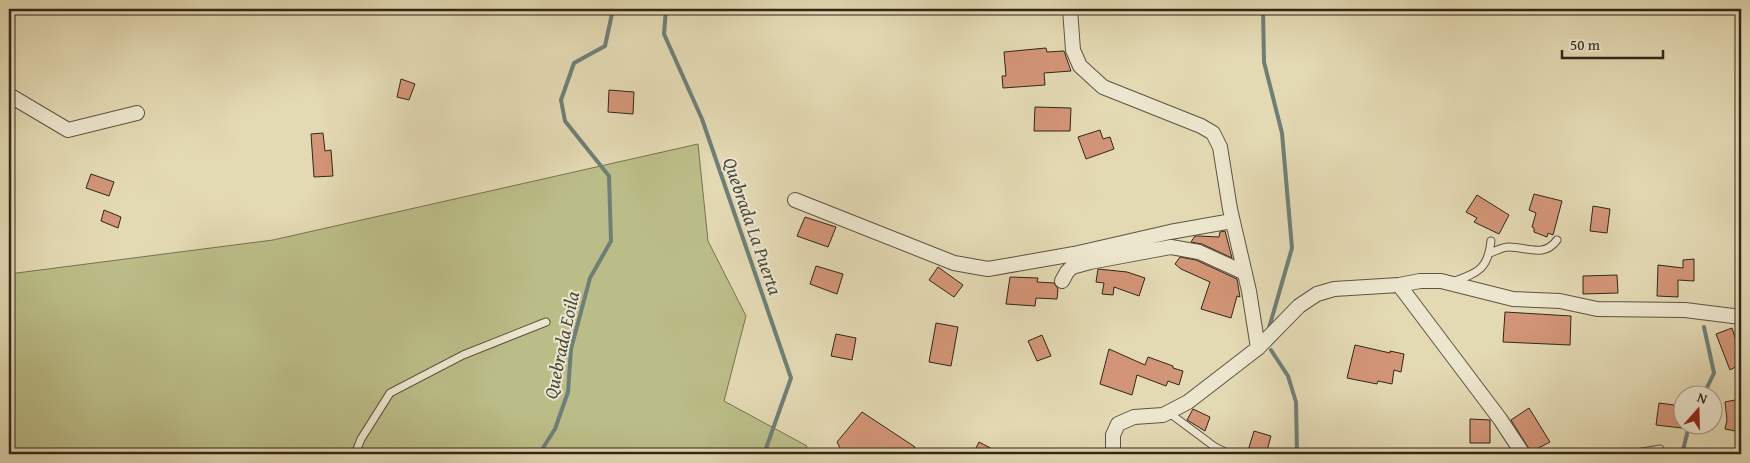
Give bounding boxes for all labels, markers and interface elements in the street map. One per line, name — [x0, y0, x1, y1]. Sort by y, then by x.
scale bar — [1562, 28, 1664, 60]
text: 50 m — [1570, 34, 1601, 55]
water label: Quebrada La Puerta — [716, 153, 790, 299]
water label: Quebrada Eoila — [536, 288, 586, 401]
north arrow — [1672, 386, 1722, 436]
text: N — [1695, 387, 1711, 409]

